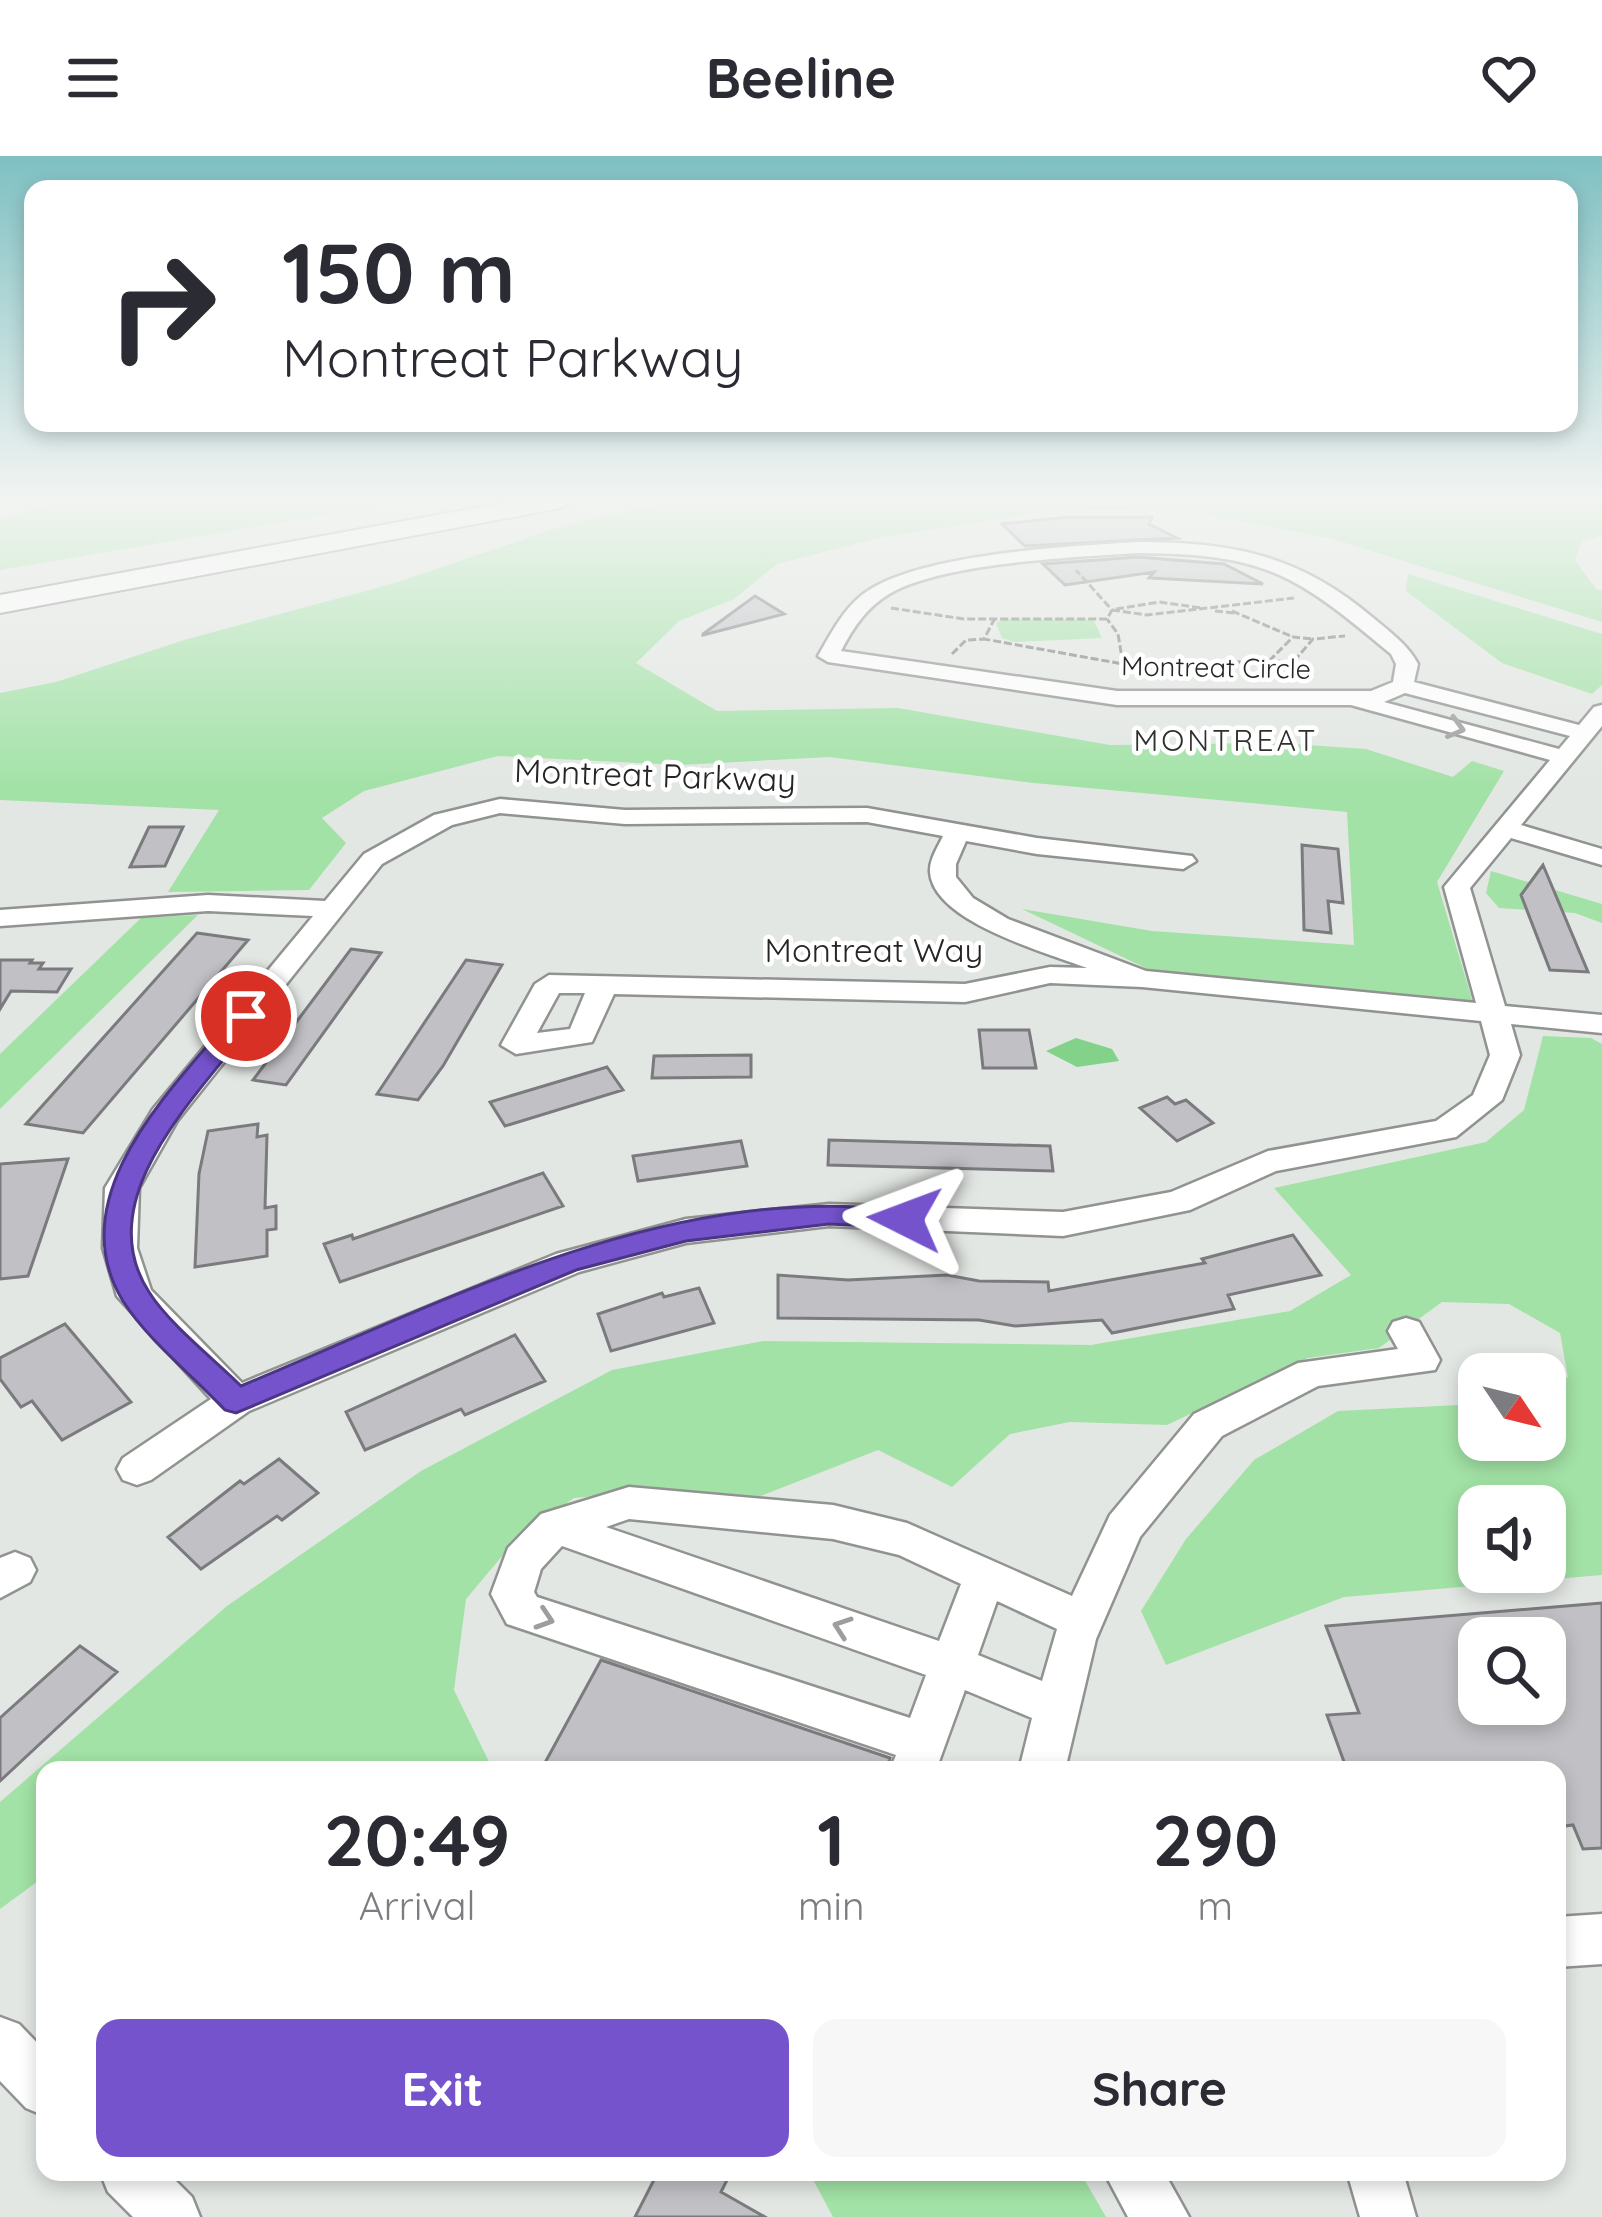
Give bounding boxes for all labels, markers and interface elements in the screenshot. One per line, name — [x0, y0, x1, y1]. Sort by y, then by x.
text: Beeline — [706, 44, 896, 112]
icon: menu — [60, 45, 126, 111]
icon: heart — [1476, 45, 1542, 111]
text: 150 m — [282, 219, 516, 324]
icon: right — [84, 228, 240, 384]
text: Montreat Parkway — [282, 323, 743, 391]
street label: Montreat Circle — [1121, 648, 1311, 686]
one-way arrow — [1445, 713, 1465, 738]
district label: MONTREAT — [1134, 721, 1318, 759]
street label: Montreat Parkway — [513, 749, 797, 800]
street label: Montreat Way — [765, 929, 983, 970]
pin — [195, 965, 297, 1067]
icon: arrive — [213, 983, 279, 1049]
position arrow — [842, 1156, 968, 1282]
north arrow — [1458, 1353, 1566, 1461]
map controls — [1458, 1353, 1566, 1725]
button: sound — [1458, 1485, 1566, 1593]
one-way arrow — [534, 1604, 555, 1629]
one-way arrow — [833, 1617, 854, 1641]
button: search — [1458, 1617, 1566, 1725]
text: 20:49 — [324, 1794, 510, 1884]
text: 1 — [817, 1794, 845, 1884]
text: 290 — [1152, 1794, 1278, 1884]
text: Arrival — [359, 1881, 475, 1930]
text: min — [798, 1881, 865, 1930]
text: m — [1197, 1881, 1233, 1930]
button: Exit — [96, 2019, 789, 2157]
button: Share — [813, 2019, 1506, 2157]

